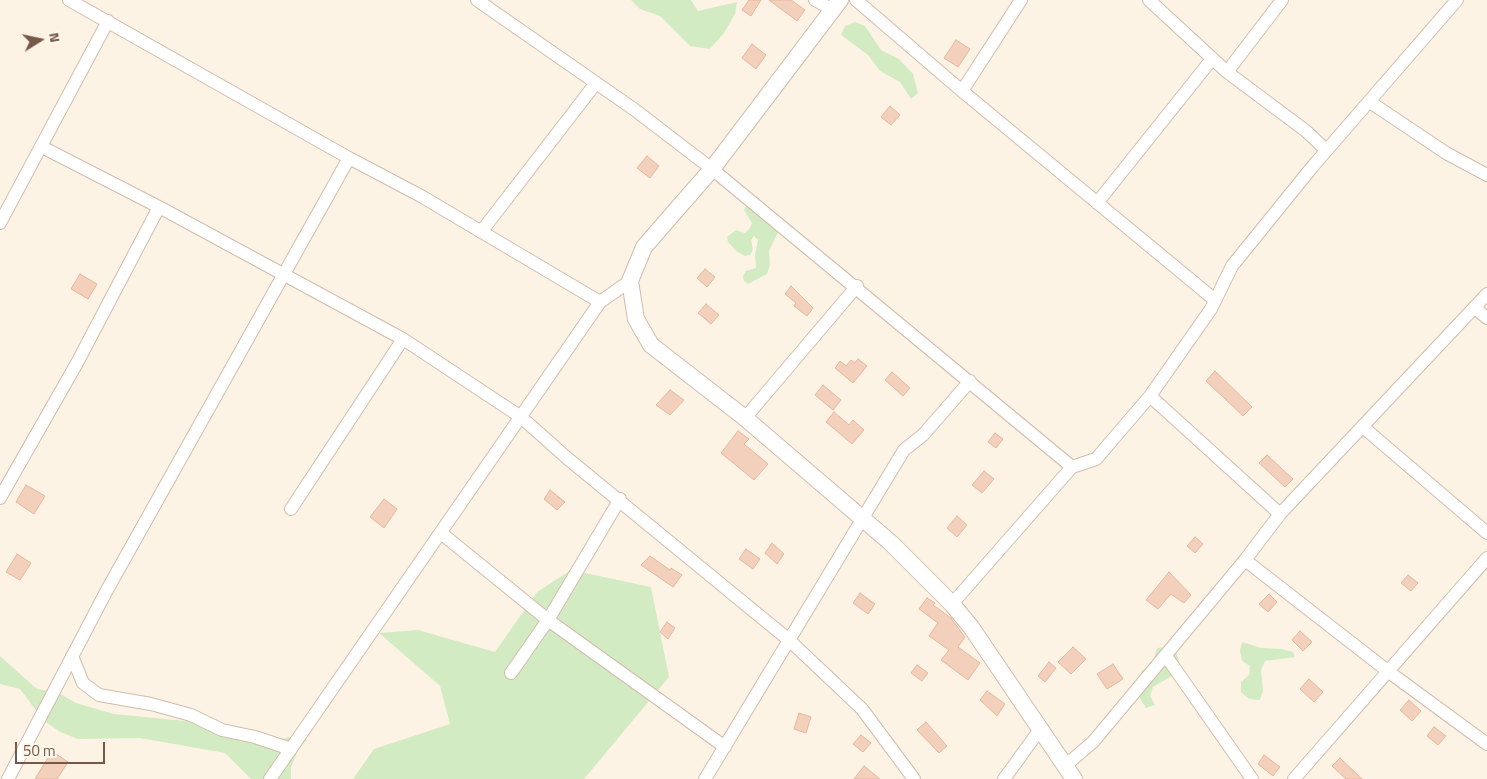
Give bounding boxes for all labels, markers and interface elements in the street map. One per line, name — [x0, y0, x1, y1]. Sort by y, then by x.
north arrow — [15, 15, 65, 65]
text: N — [44, 31, 66, 44]
scale bar — [18, 732, 108, 764]
text: 50 m — [23, 739, 56, 762]

